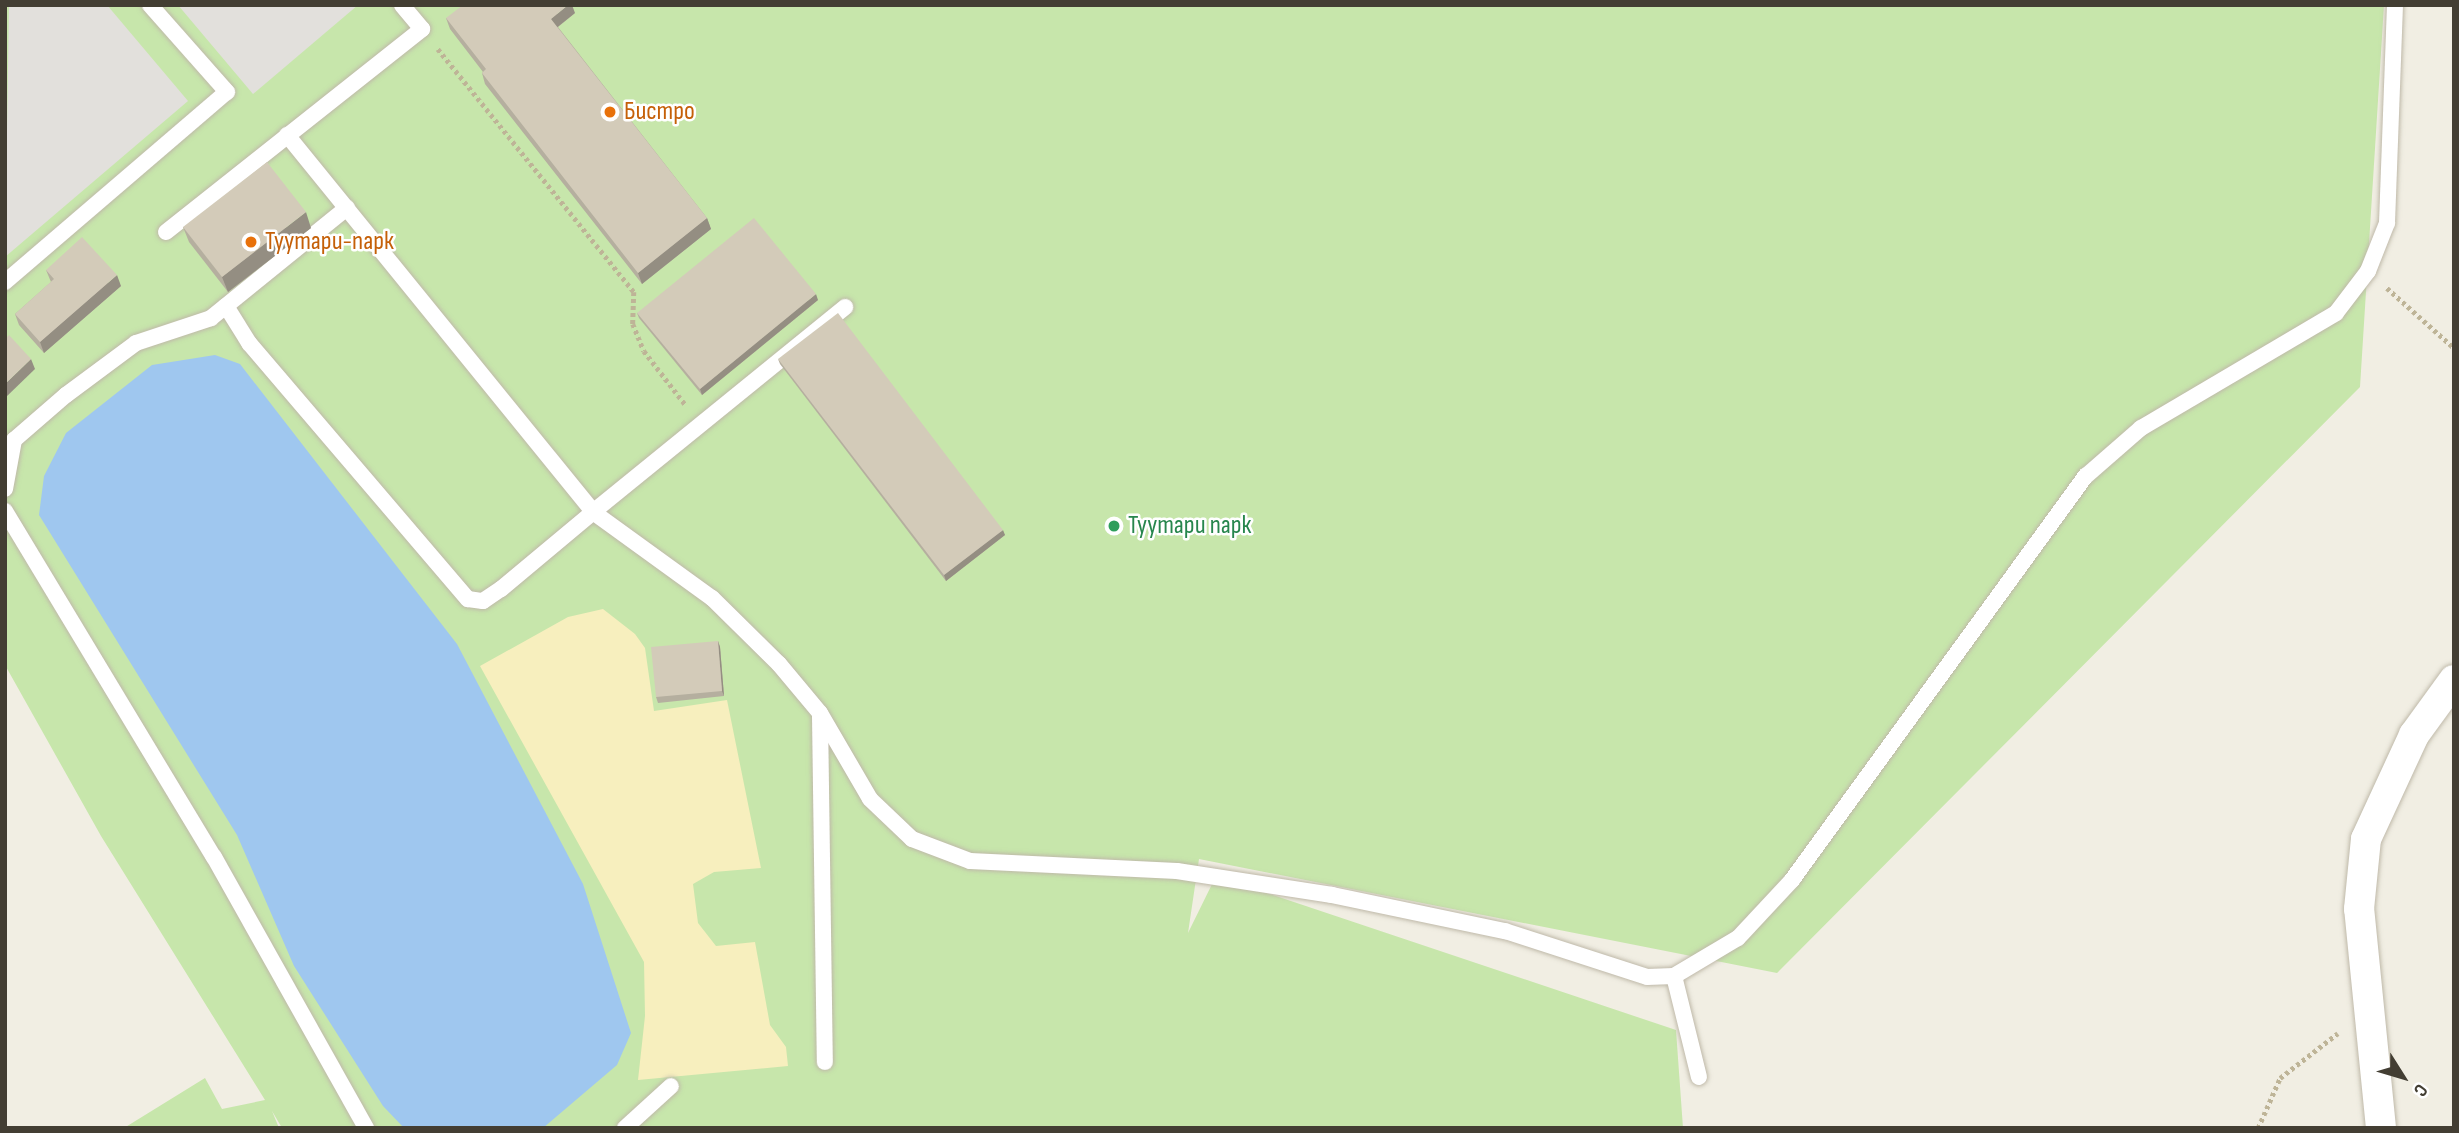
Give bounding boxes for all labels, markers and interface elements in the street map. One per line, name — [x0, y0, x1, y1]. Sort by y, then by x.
place label: Бистро — [624, 96, 695, 128]
marker: Бистро — [602, 104, 618, 120]
place label: Туутари-парк — [265, 226, 394, 258]
marker: Туутари-парк — [243, 234, 259, 250]
place label: Туутари парк — [1128, 510, 1251, 542]
marker: Туутари парк — [1106, 518, 1122, 534]
north arrow — [2368, 1042, 2438, 1112]
text: С — [2408, 1079, 2432, 1101]

